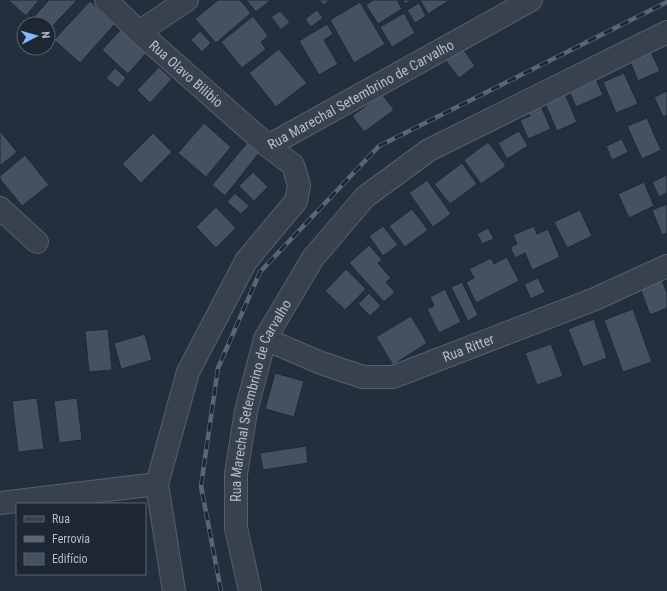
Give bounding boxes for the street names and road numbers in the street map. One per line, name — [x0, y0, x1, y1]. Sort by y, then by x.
street label: Rua Marechal Setembrino de Carvalho — [265, 36, 457, 153]
street label: Rua Olavo Bilibio — [146, 37, 226, 111]
street label: Rua Marechal Setembrino de Carvalho — [228, 297, 295, 502]
street label: Rua Ritter — [440, 331, 496, 365]

